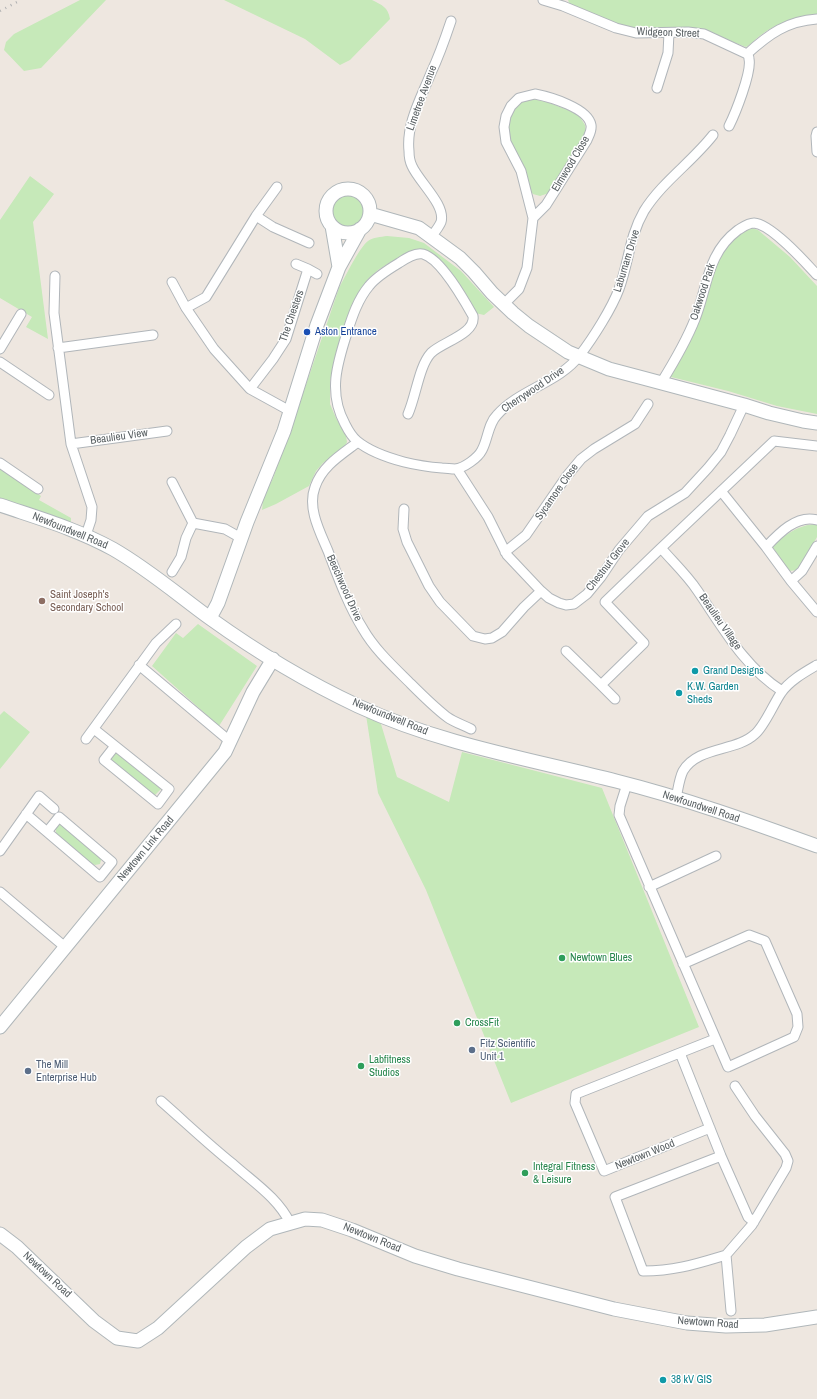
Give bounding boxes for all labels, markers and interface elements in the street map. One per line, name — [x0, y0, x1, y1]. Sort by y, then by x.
street label: Widgeon Street — [636, 25, 700, 41]
street label: Limetree Avenue — [404, 64, 440, 132]
street label: Elmwood Close — [549, 134, 593, 194]
street label: Laburnam Drive — [611, 228, 643, 294]
street label: Oakwood Park — [688, 262, 718, 322]
street label: The Chesters — [277, 288, 307, 344]
place label: Aston Entrance — [315, 325, 377, 339]
marker: Aston Entrance — [302, 327, 312, 337]
street label: Cherrywood Drive — [499, 364, 567, 416]
street label: Beaulieu View — [89, 426, 149, 448]
street label: Sycamore Close — [533, 461, 581, 523]
street label: Newfoundwell Road — [30, 510, 110, 552]
street label: Chestnut Grove — [583, 536, 633, 594]
street label: Beechwood Drive — [323, 553, 365, 623]
place label: Saint Joseph's Secondary School — [50, 588, 123, 614]
street label: Beaulieu Village — [696, 591, 744, 653]
marker: Saint Joseph's Secondary School — [37, 596, 47, 606]
place label: Grand Designs — [703, 664, 764, 678]
marker: Grand Designs — [690, 666, 700, 676]
place label: K.W. Garden Sheds — [687, 680, 739, 706]
marker: K.W. Garden Sheds — [674, 688, 684, 698]
street label: Newfoundwell Road — [350, 696, 430, 738]
street label: Newfoundwell Road — [661, 788, 741, 826]
street label: Newtown Link Road — [115, 814, 177, 884]
place label: Newtown Blues — [570, 951, 632, 965]
marker: Newtown Blues — [557, 953, 567, 963]
place label: CrossFit — [465, 1016, 499, 1030]
marker: CrossFit — [452, 1018, 462, 1028]
place label: Fitz Scientific Unit 1 — [480, 1037, 535, 1063]
marker: Fitz Scientific Unit 1 — [467, 1045, 477, 1055]
place label: Labfitness Studios — [369, 1053, 411, 1079]
place label: The Mill Enterprise Hub — [36, 1058, 97, 1084]
marker: Labfitness Studios — [356, 1061, 366, 1071]
marker: The Mill Enterprise Hub — [23, 1066, 33, 1076]
street label: Newtown Wood — [613, 1137, 677, 1173]
place label: Integral Fitness & Leisure — [533, 1160, 595, 1186]
marker: Integral Fitness & Leisure — [520, 1168, 530, 1178]
street label: Newtown Road — [341, 1220, 403, 1256]
street label: Newtown Road — [20, 1249, 74, 1301]
street label: Newtown Road — [677, 1314, 739, 1332]
place label: 38 kV GIS — [671, 1373, 712, 1387]
marker: 38 kV GIS — [658, 1375, 668, 1385]

